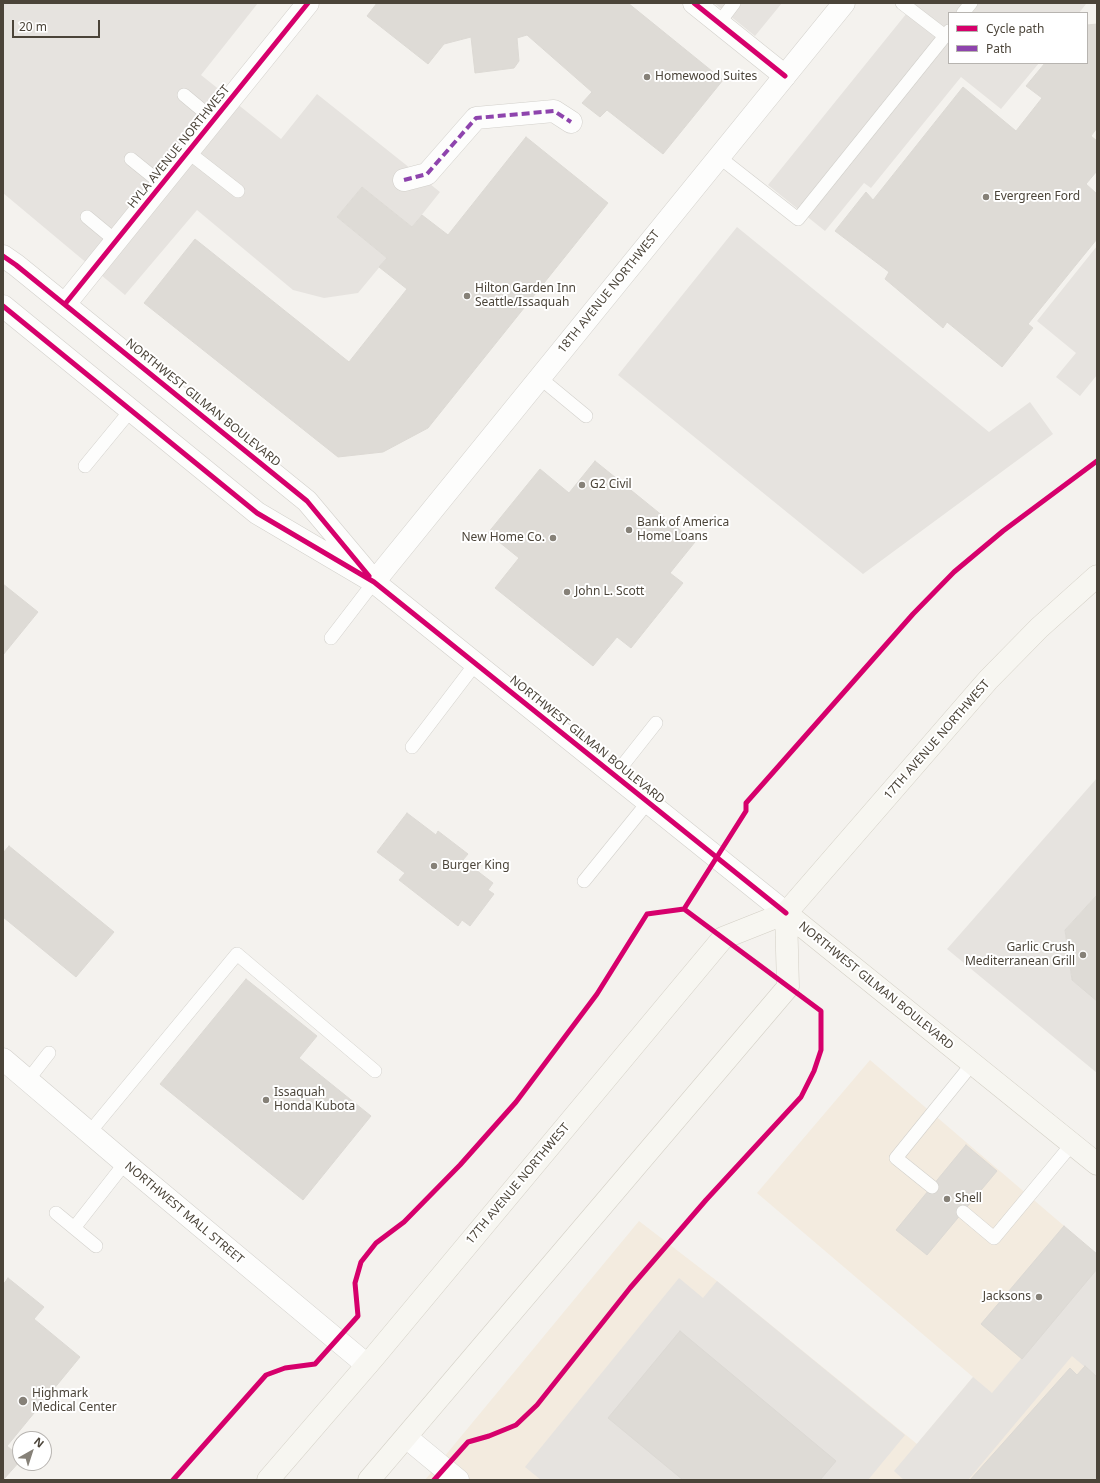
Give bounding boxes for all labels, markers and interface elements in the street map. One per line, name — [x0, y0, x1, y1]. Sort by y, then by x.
scale bar — [14, 12, 102, 38]
legend — [948, 12, 1088, 64]
text: 20 m — [19, 18, 47, 35]
text: Cycle path — [986, 20, 1044, 37]
text: Path — [986, 40, 1012, 57]
place label: Homewood Suites — [655, 70, 757, 84]
marker: Homewood Suites — [642, 72, 652, 82]
street label: HYLA AVENUE NORTHWEST — [125, 83, 233, 211]
place label: Evergreen Ford — [994, 190, 1080, 204]
marker: Evergreen Ford — [981, 192, 991, 202]
street label: 18TH AVENUE NORTHWEST — [555, 228, 663, 356]
place label: Hilton Garden Inn Seattle/Issaquah — [475, 282, 576, 310]
marker: Hilton Garden Inn Seattle/Issaquah — [462, 291, 472, 301]
street label: NORTHWEST GILMAN BOULEVARD — [123, 336, 283, 470]
place label: G2 Civil — [590, 478, 632, 492]
marker: G2 Civil — [577, 480, 587, 490]
place label: Bank of America Home Loans — [637, 516, 729, 544]
marker: Bank of America Home Loans — [624, 525, 634, 535]
place label: New Home Co. — [461, 531, 545, 545]
marker: New Home Co. — [548, 533, 558, 543]
place label: John L. Scott — [575, 585, 644, 599]
marker: John L. Scott — [562, 587, 572, 597]
street label: NORTHWEST GILMAN BOULEVARD — [507, 673, 667, 807]
street label: 17TH AVENUE NORTHWEST — [881, 677, 993, 803]
place label: Burger King — [442, 859, 510, 873]
marker: Burger King — [429, 861, 439, 871]
street label: NORTHWEST GILMAN BOULEVARD — [796, 919, 956, 1053]
place label: Garlic Crush Mediterranean Grill — [965, 941, 1075, 969]
marker: Garlic Crush Mediterranean Grill — [1078, 950, 1088, 960]
place label: Issaquah Honda Kubota — [274, 1086, 355, 1114]
marker: Issaquah Honda Kubota — [261, 1095, 271, 1105]
street label: 17TH AVENUE NORTHWEST — [463, 1120, 573, 1248]
street label: NORTHWEST MALL STREET — [122, 1159, 246, 1267]
place label: Shell — [955, 1192, 982, 1206]
marker: Shell — [942, 1194, 952, 1204]
place label: Jacksons — [983, 1290, 1031, 1304]
marker: Jacksons — [1034, 1292, 1044, 1302]
place label: Highmark Medical Center — [32, 1387, 117, 1415]
marker: Highmark Medical Center — [17, 1395, 29, 1407]
north arrow — [12, 1431, 52, 1471]
text: N — [31, 1433, 47, 1451]

